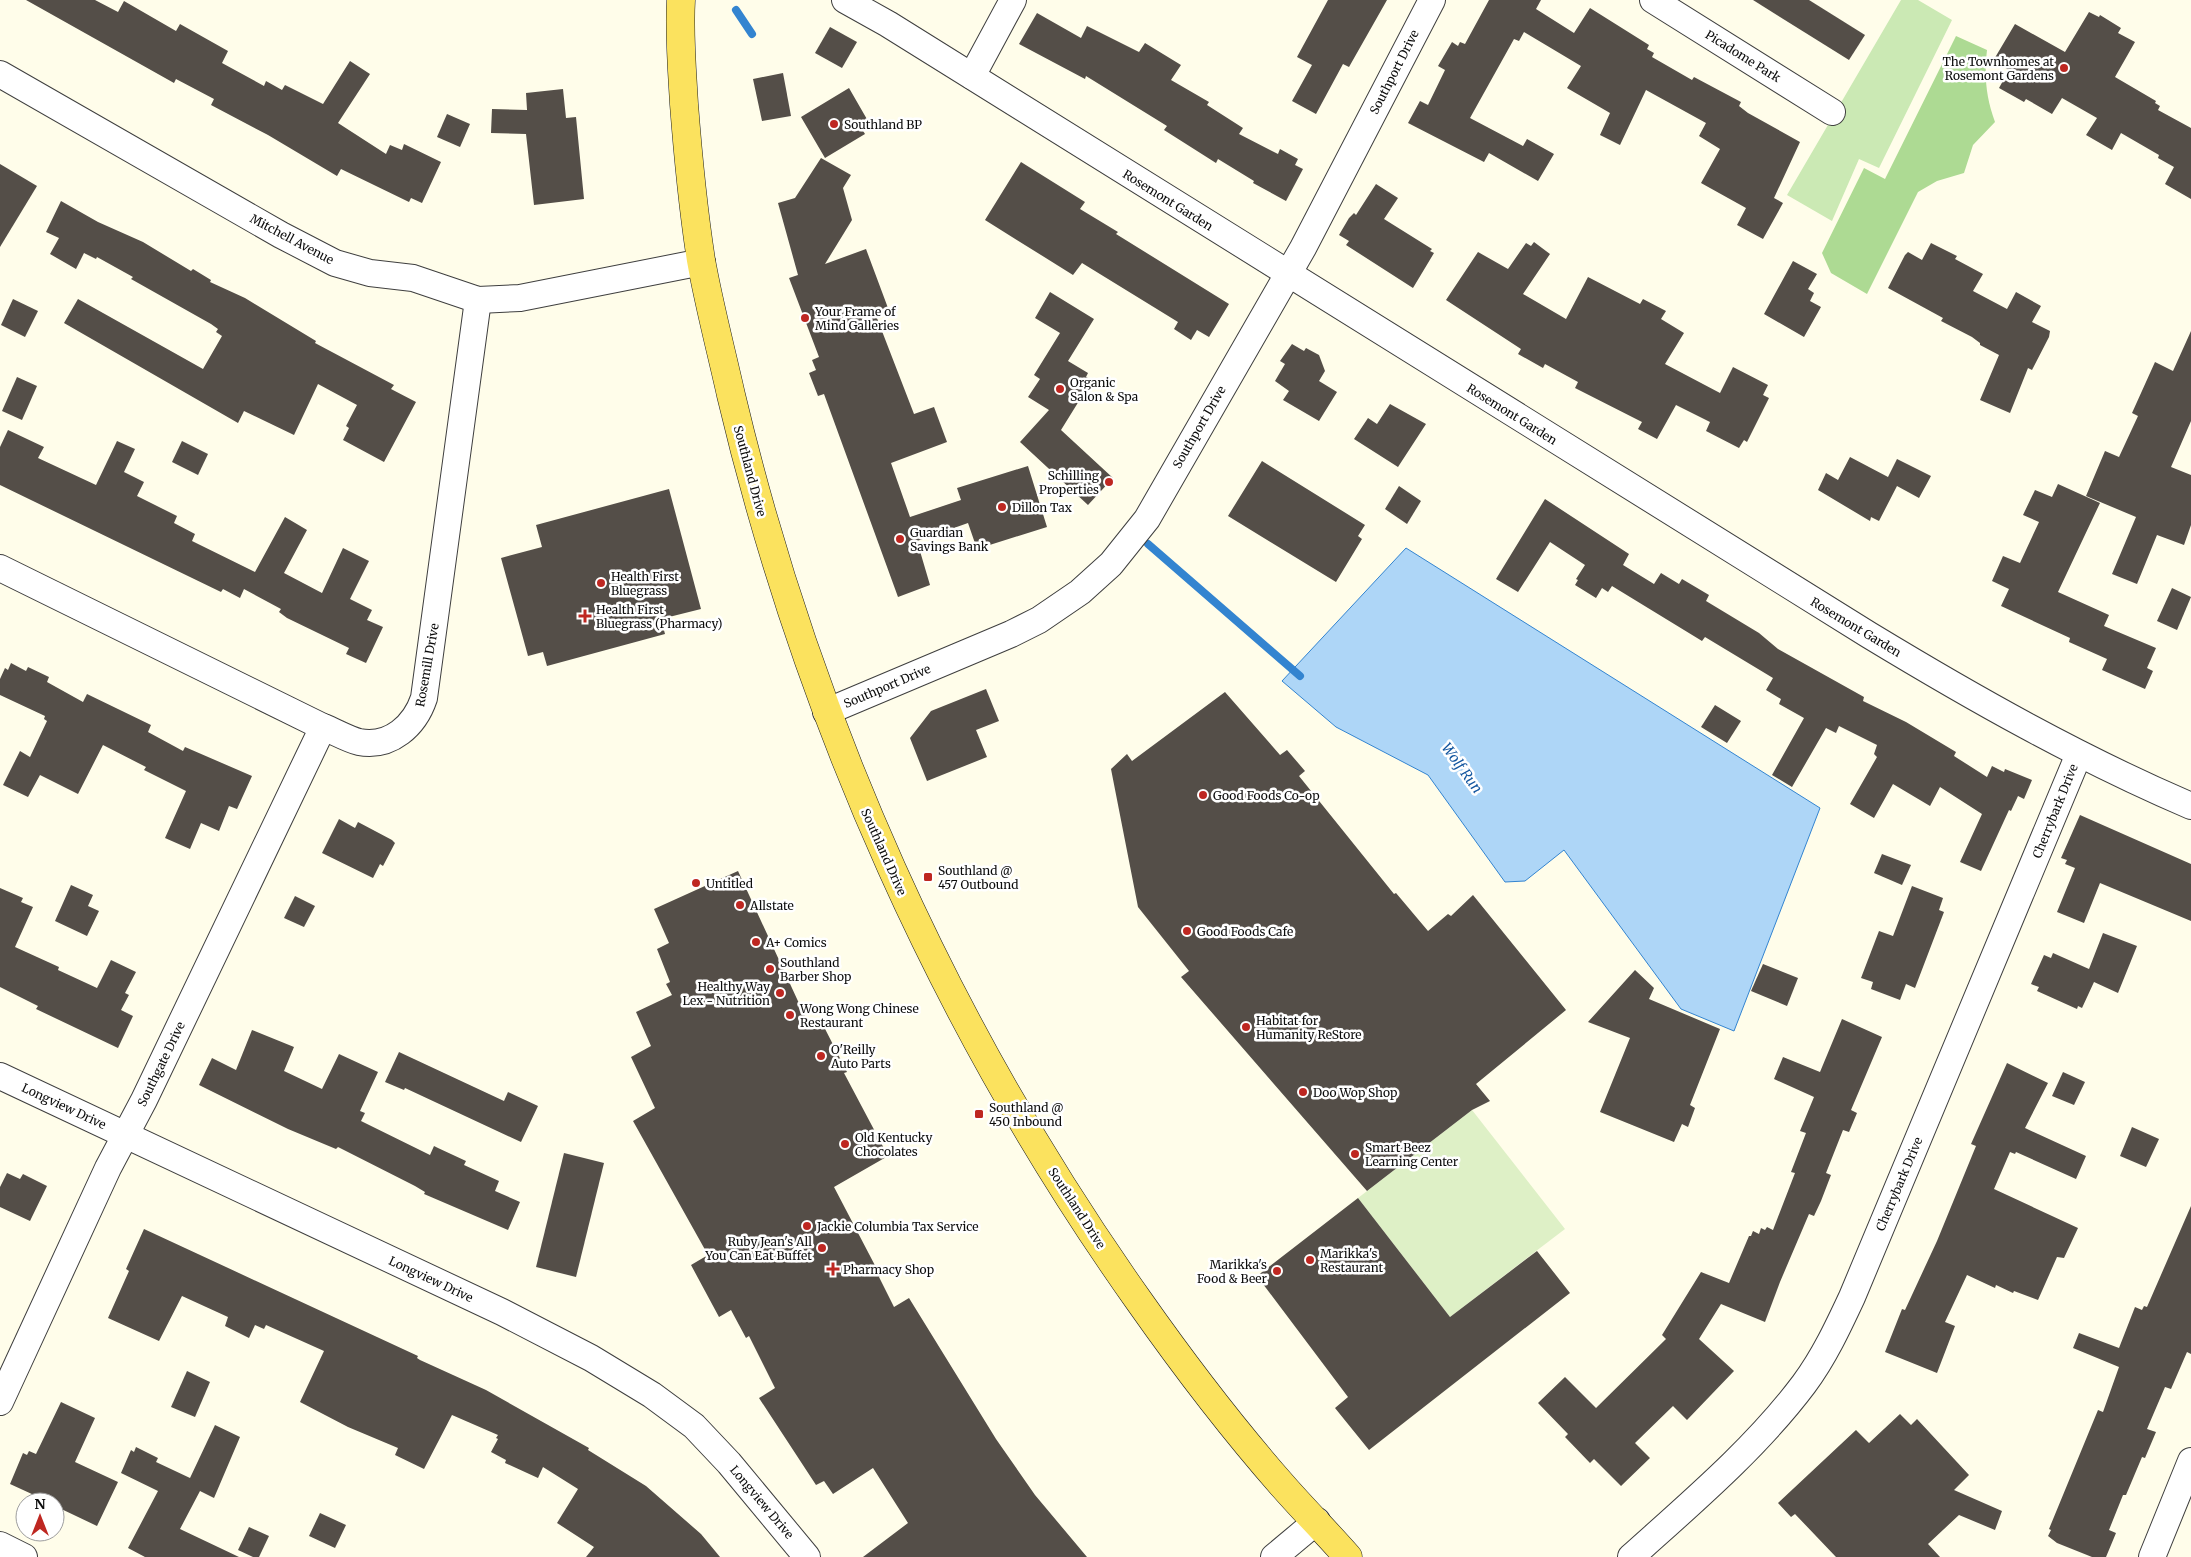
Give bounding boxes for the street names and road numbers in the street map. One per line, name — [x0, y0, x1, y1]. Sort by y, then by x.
street label: Southport Drive — [1366, 27, 1422, 117]
street label: Picadome Park — [1703, 27, 1784, 85]
street label: Rosemont Garden — [1120, 166, 1216, 234]
street label: Mitchell Avenue — [248, 211, 336, 267]
street label: Rosemont Garden — [1464, 380, 1560, 448]
street label: Southport Drive — [1169, 383, 1229, 471]
street label: Southland Drive — [731, 424, 769, 518]
street label: Rosemont Garden — [1808, 594, 1904, 660]
street label: Rosemill Drive — [412, 622, 442, 708]
street label: Southport Drive — [841, 661, 933, 711]
street label: Cherrybark Drive — [2029, 762, 2081, 860]
street label: Southland Drive — [858, 806, 910, 898]
street label: Southgate Drive — [134, 1019, 188, 1109]
street label: Longview Drive — [20, 1080, 108, 1132]
street label: Cherrybark Drive — [1872, 1135, 1926, 1233]
street label: Southland Drive — [1045, 1165, 1109, 1251]
street label: Longview Drive — [387, 1253, 475, 1305]
street label: Longview Drive — [727, 1462, 797, 1542]

